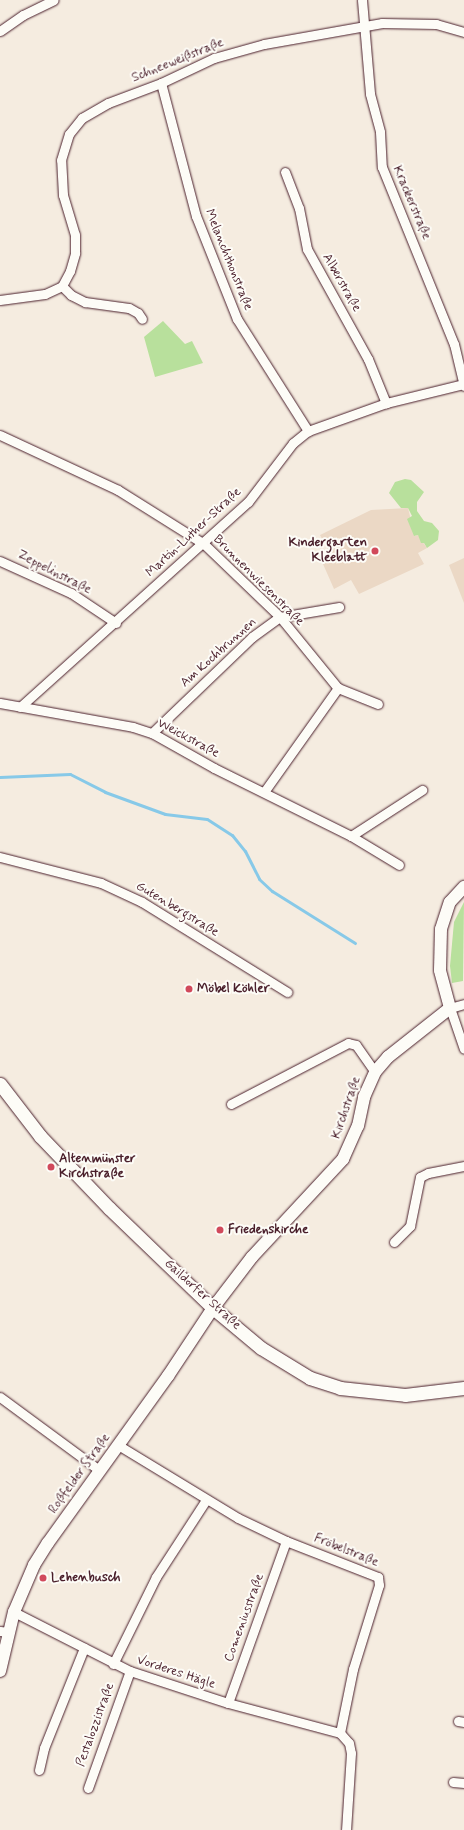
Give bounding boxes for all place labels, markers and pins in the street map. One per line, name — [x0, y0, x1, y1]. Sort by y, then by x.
place label: Kindergarten Kleeblatt — [288, 536, 367, 567]
marker: Kindergarten Kleeblatt — [370, 546, 380, 556]
place label: Möbel Köhler — [197, 981, 270, 997]
marker: Möbel Köhler — [184, 984, 194, 994]
place label: Altenmünster Kirchstraße — [59, 1152, 135, 1183]
marker: Altenmünster Kirchstraße — [46, 1162, 56, 1172]
place label: Friedenskirche — [228, 1222, 308, 1238]
marker: Friedenskirche — [215, 1225, 225, 1235]
place label: Lehenbusch — [51, 1570, 121, 1586]
marker: Lehenbusch — [38, 1573, 48, 1583]

